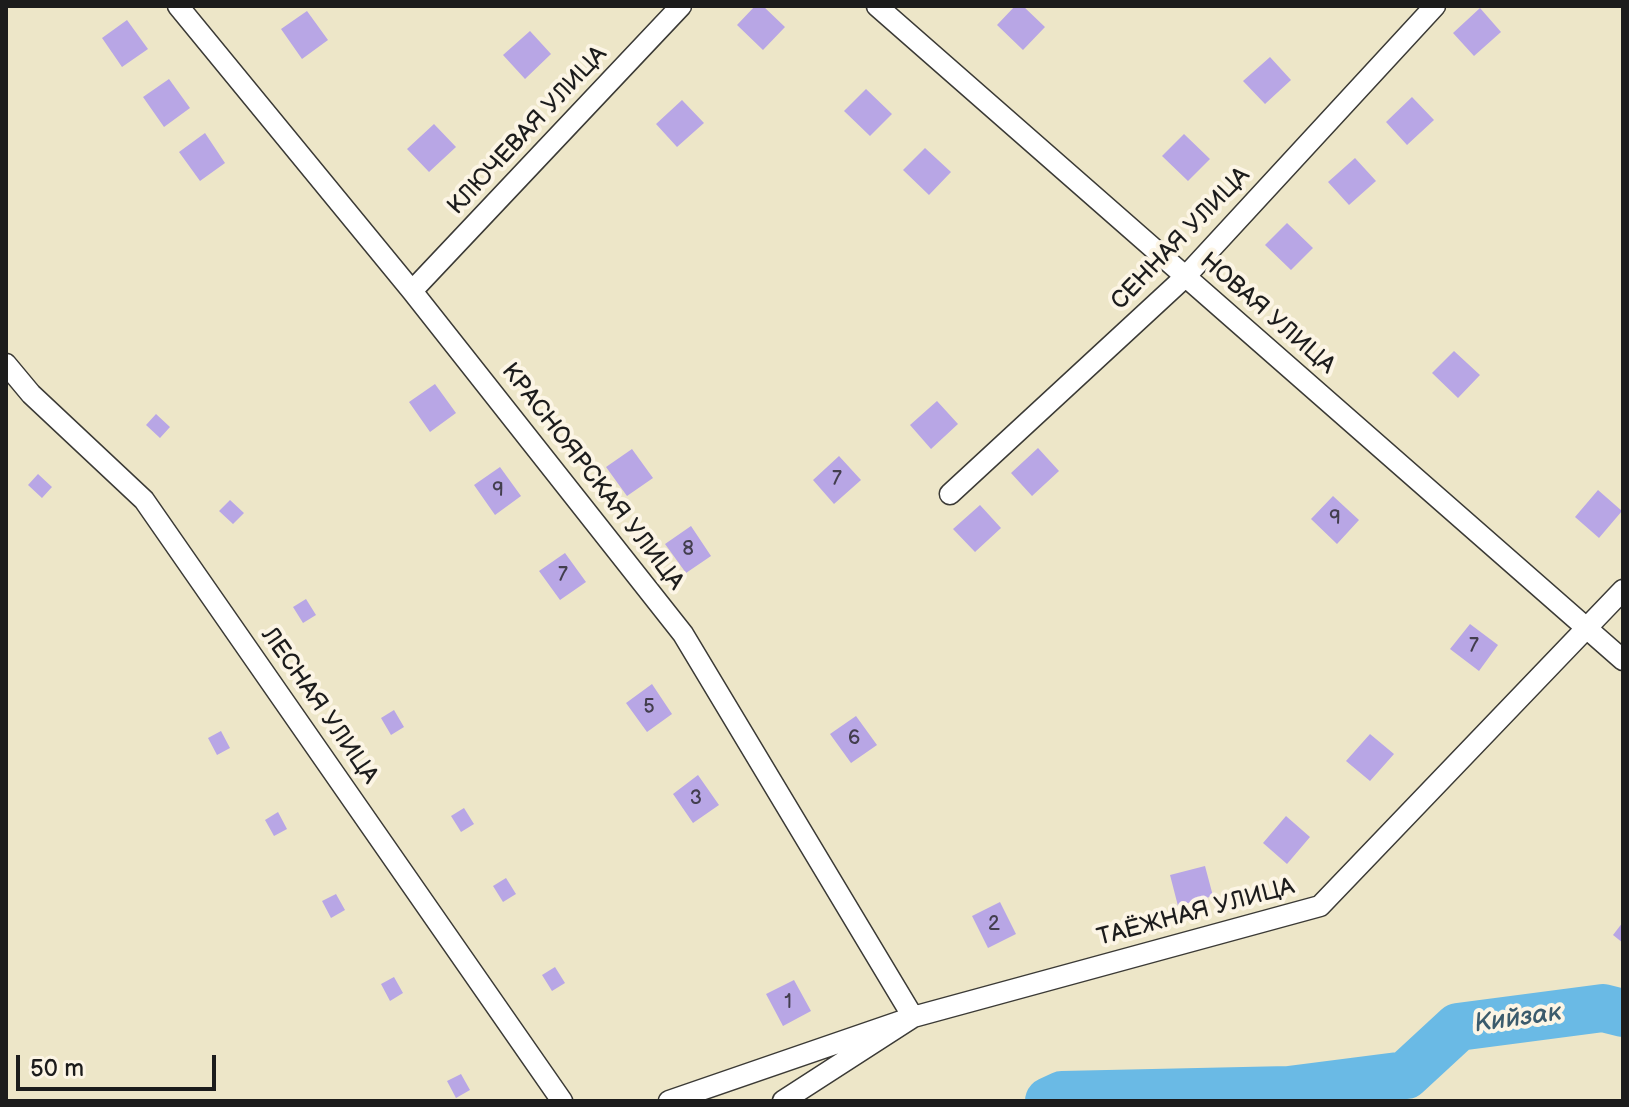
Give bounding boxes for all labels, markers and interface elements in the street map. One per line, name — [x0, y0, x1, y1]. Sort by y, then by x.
street label: КЛЮЧЕВАЯ УЛИЦА — [442, 41, 614, 221]
street label: СЕННАЯ УЛИЦА — [1106, 162, 1256, 316]
street label: НОВАЯ УЛИЦА — [1194, 247, 1340, 381]
street label: КРАСНОЯРСКАЯ УЛИЦА — [495, 358, 689, 596]
house number: 7 — [832, 468, 842, 492]
house number: 9 — [492, 479, 504, 503]
house number: 9 — [1329, 507, 1341, 531]
house number: 8 — [682, 538, 694, 562]
house number: 7 — [558, 564, 568, 588]
street label: ЛЕСНАЯ УЛИЦА — [254, 622, 384, 790]
house number: 7 — [1469, 635, 1479, 659]
house number: 5 — [643, 696, 655, 720]
house number: 6 — [848, 727, 860, 751]
house number: 3 — [690, 787, 702, 811]
street label: ТАЁЖНАЯ УЛИЦА — [1094, 873, 1298, 953]
house number: 2 — [988, 913, 1000, 937]
house number: 1 — [784, 991, 792, 1015]
water label: Кийзак — [1472, 997, 1564, 1041]
scale bar — [20, 1039, 220, 1089]
text: 50 m — [30, 1054, 84, 1083]

